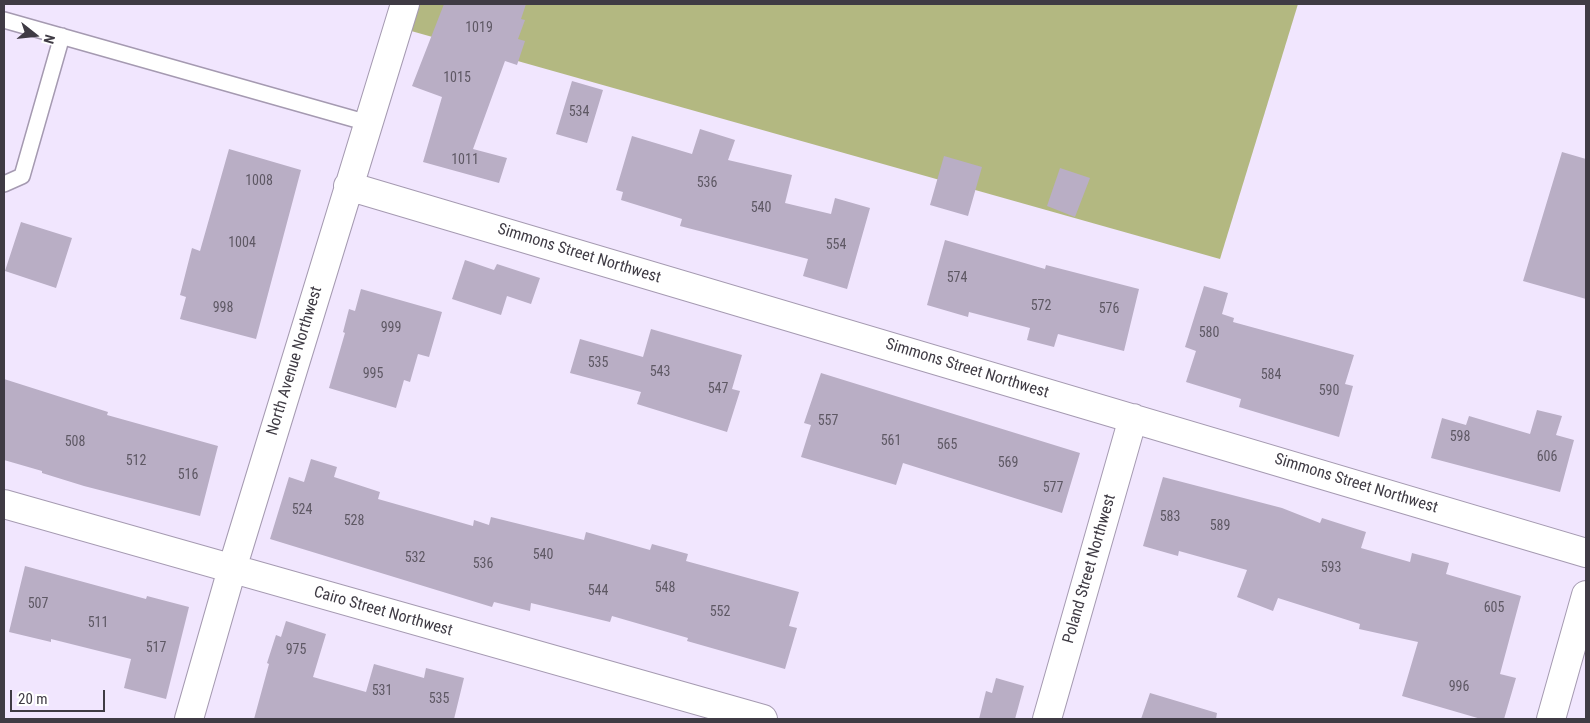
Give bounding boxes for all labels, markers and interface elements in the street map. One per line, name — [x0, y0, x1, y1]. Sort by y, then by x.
north arrow — [10, 10, 60, 60]
house number: 1019 — [465, 20, 493, 36]
text: N — [41, 33, 58, 45]
house number: 1015 — [443, 70, 471, 86]
house number: 534 — [569, 104, 589, 120]
house number: 1011 — [451, 152, 479, 168]
house number: 1008 — [245, 173, 273, 189]
house number: 536 — [697, 175, 717, 191]
house number: 540 — [751, 200, 771, 216]
street label: Simmons Street Northwest — [495, 220, 663, 288]
house number: 1004 — [228, 235, 256, 251]
house number: 554 — [826, 237, 846, 253]
house number: 574 — [947, 270, 967, 286]
street label: North Avenue Northwest — [263, 284, 327, 438]
house number: 572 — [1031, 298, 1051, 314]
house number: 998 — [213, 300, 233, 316]
house number: 576 — [1099, 301, 1119, 317]
house number: 999 — [381, 320, 401, 336]
house number: 580 — [1199, 325, 1219, 341]
street label: Simmons Street Northwest — [883, 335, 1051, 403]
house number: 535 — [588, 355, 608, 371]
house number: 543 — [650, 364, 670, 380]
house number: 995 — [363, 366, 383, 382]
house number: 584 — [1261, 367, 1281, 383]
house number: 547 — [708, 381, 728, 397]
house number: 590 — [1319, 383, 1339, 399]
house number: 557 — [818, 413, 838, 429]
house number: 598 — [1450, 429, 1470, 445]
house number: 561 — [881, 433, 901, 449]
house number: 508 — [65, 434, 85, 450]
house number: 565 — [937, 437, 957, 453]
house number: 606 — [1537, 449, 1557, 465]
street label: Simmons Street Northwest — [1272, 450, 1440, 518]
house number: 512 — [126, 453, 146, 469]
house number: 569 — [998, 455, 1018, 471]
house number: 516 — [178, 467, 198, 483]
house number: 577 — [1043, 480, 1063, 496]
street label: Poland Street Northwest — [1060, 492, 1120, 646]
house number: 524 — [292, 502, 312, 518]
house number: 583 — [1160, 509, 1180, 525]
house number: 528 — [344, 513, 364, 529]
house number: 589 — [1210, 518, 1230, 534]
house number: 540 — [533, 547, 553, 563]
house number: 532 — [405, 550, 425, 566]
house number: 536 — [473, 556, 493, 572]
house number: 593 — [1321, 560, 1341, 576]
house number: 548 — [655, 580, 675, 596]
street label: Cairo Street Northwest — [311, 583, 455, 641]
house number: 544 — [588, 583, 608, 599]
house number: 507 — [28, 596, 48, 612]
house number: 605 — [1484, 600, 1504, 616]
house number: 552 — [710, 604, 730, 620]
house number: 511 — [88, 615, 108, 631]
house number: 517 — [146, 640, 166, 656]
house number: 975 — [286, 642, 306, 658]
house number: 996 — [1449, 679, 1469, 695]
scale bar — [12, 680, 108, 712]
house number: 531 — [372, 683, 392, 699]
text: 20 m — [18, 690, 48, 708]
house number: 535 — [429, 691, 449, 707]

